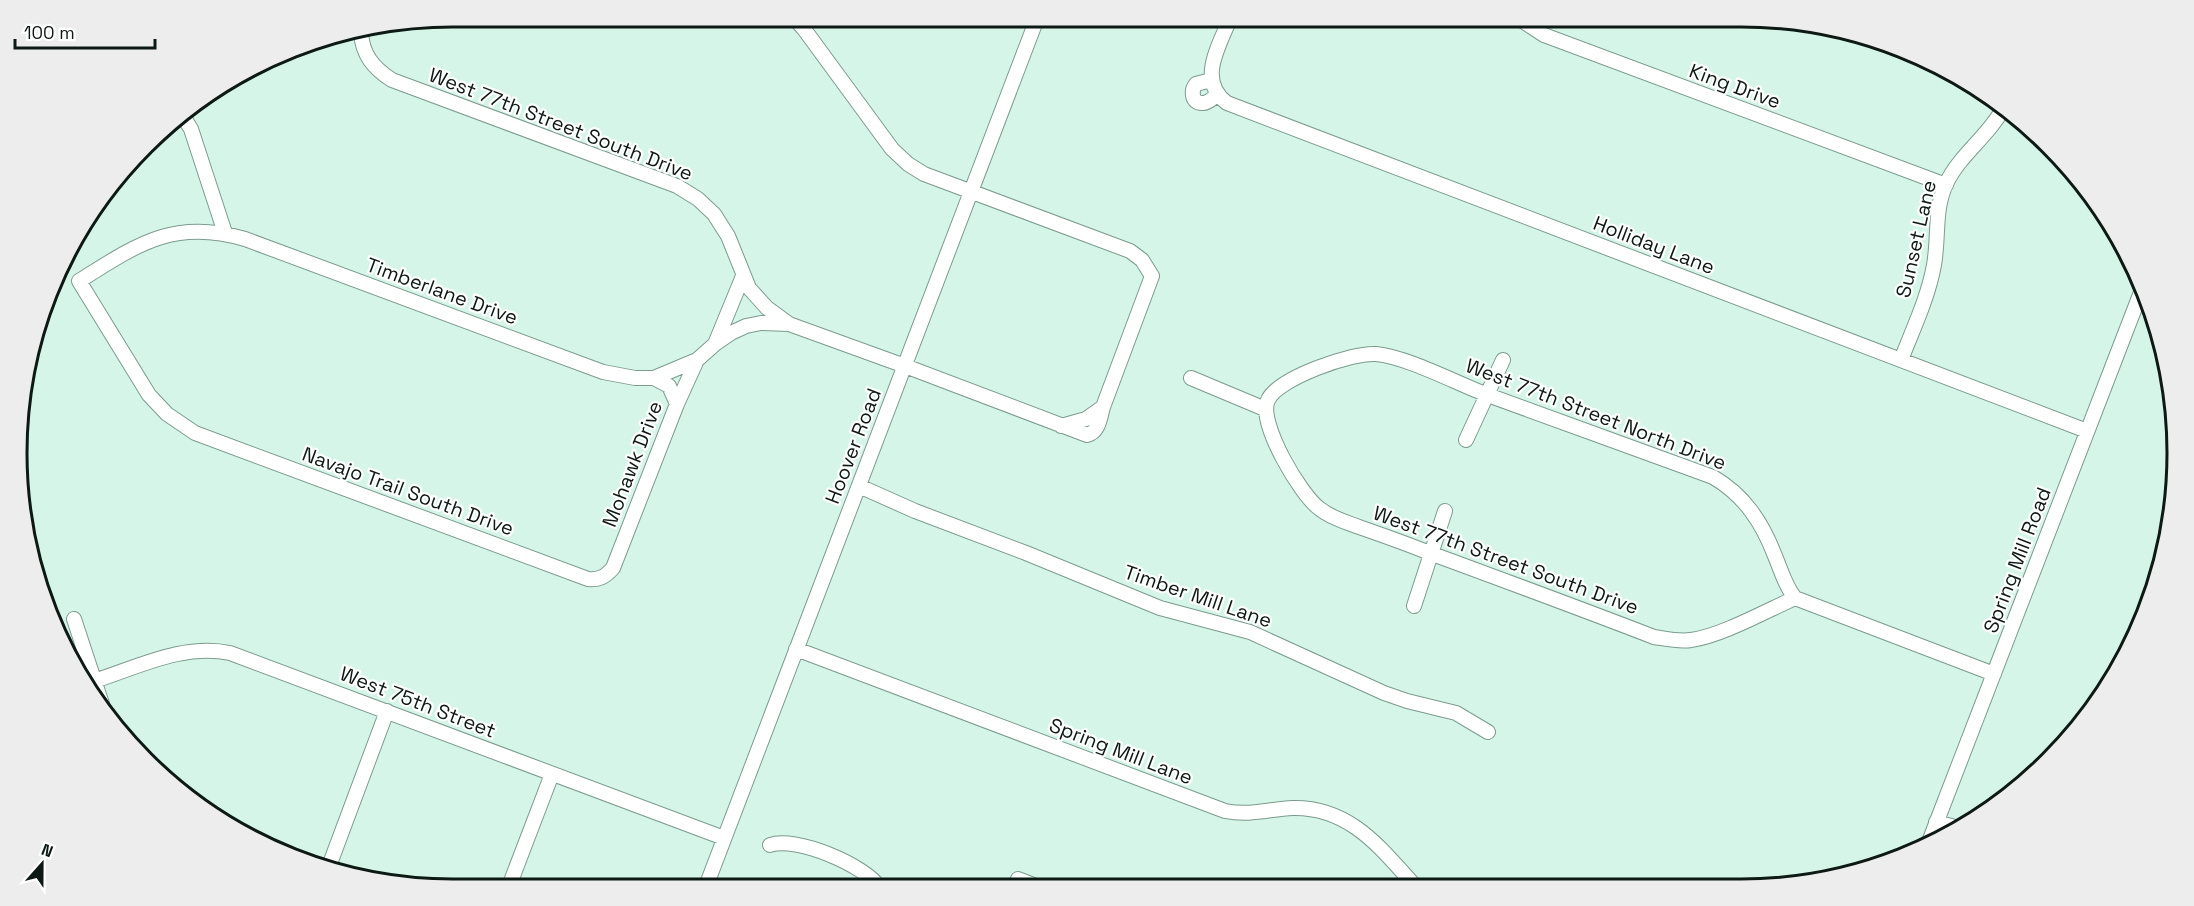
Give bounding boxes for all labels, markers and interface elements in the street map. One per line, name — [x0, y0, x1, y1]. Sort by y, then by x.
scale bar — [15, 12, 154, 50]
text: 100 m — [24, 21, 75, 44]
street label: King Drive — [1686, 57, 1784, 115]
street label: West 77th Street South Drive — [425, 62, 697, 186]
street label: Sunset Lane — [1890, 178, 1942, 300]
street label: Holliday Lane — [1589, 210, 1719, 280]
street label: Timberlane Drive — [363, 252, 521, 330]
street label: West 77th Street North Drive — [1462, 352, 1730, 476]
street label: Hoover Road — [819, 385, 887, 507]
street label: Mohawk Drive — [596, 397, 668, 531]
street label: Navajo Trail South Drive — [299, 441, 517, 541]
street label: Spring Mill Road — [1977, 483, 2057, 637]
street label: West 77th Street South Drive — [1370, 500, 1642, 620]
street label: Timber Mill Lane — [1121, 559, 1275, 633]
street label: West 75th Street — [336, 660, 500, 744]
street label: Spring Mill Lane — [1046, 712, 1196, 790]
north arrow — [12, 834, 72, 894]
text: N — [38, 839, 56, 862]

